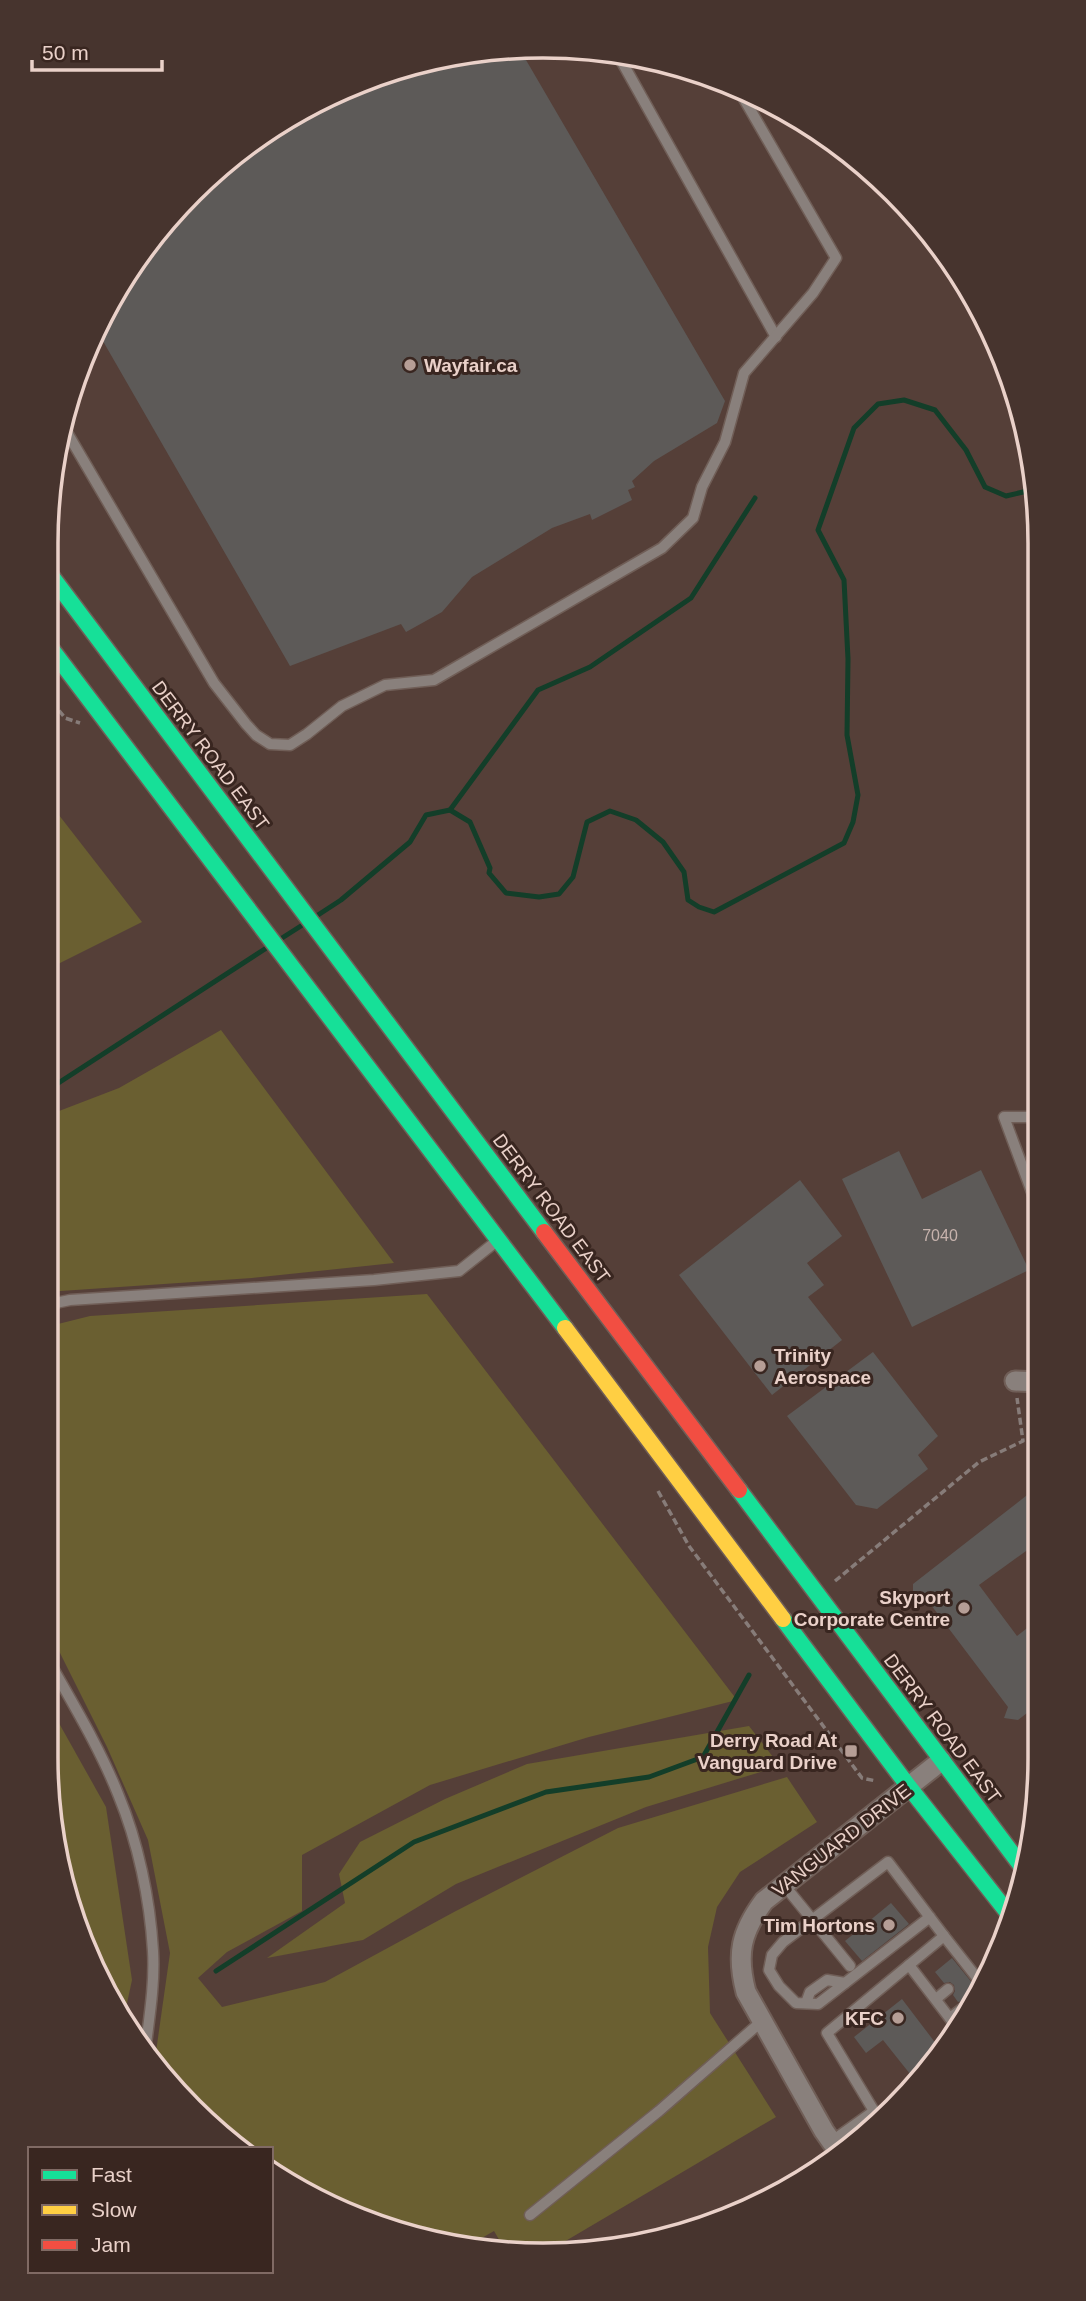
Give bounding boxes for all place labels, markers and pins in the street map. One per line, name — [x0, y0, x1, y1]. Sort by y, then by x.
place label: Wayfair.ca — [424, 355, 518, 376]
marker: Wayfair.ca — [402, 357, 418, 373]
place label: Trinity Aerospace — [774, 1345, 871, 1388]
marker: Trinity Aerospace — [752, 1358, 768, 1374]
place label: Skyport Corporate Centre — [794, 1587, 951, 1630]
marker: Skyport Corporate Centre — [956, 1600, 972, 1616]
place label: Derry Road At Vanguard Drive — [698, 1730, 838, 1773]
marker: Derry Road At Vanguard Drive — [843, 1743, 859, 1759]
place label: Tim Hortons — [763, 1915, 875, 1936]
marker: Tim Hortons — [881, 1917, 897, 1933]
place label: KFC — [845, 2008, 884, 2029]
marker: KFC — [890, 2010, 906, 2026]

